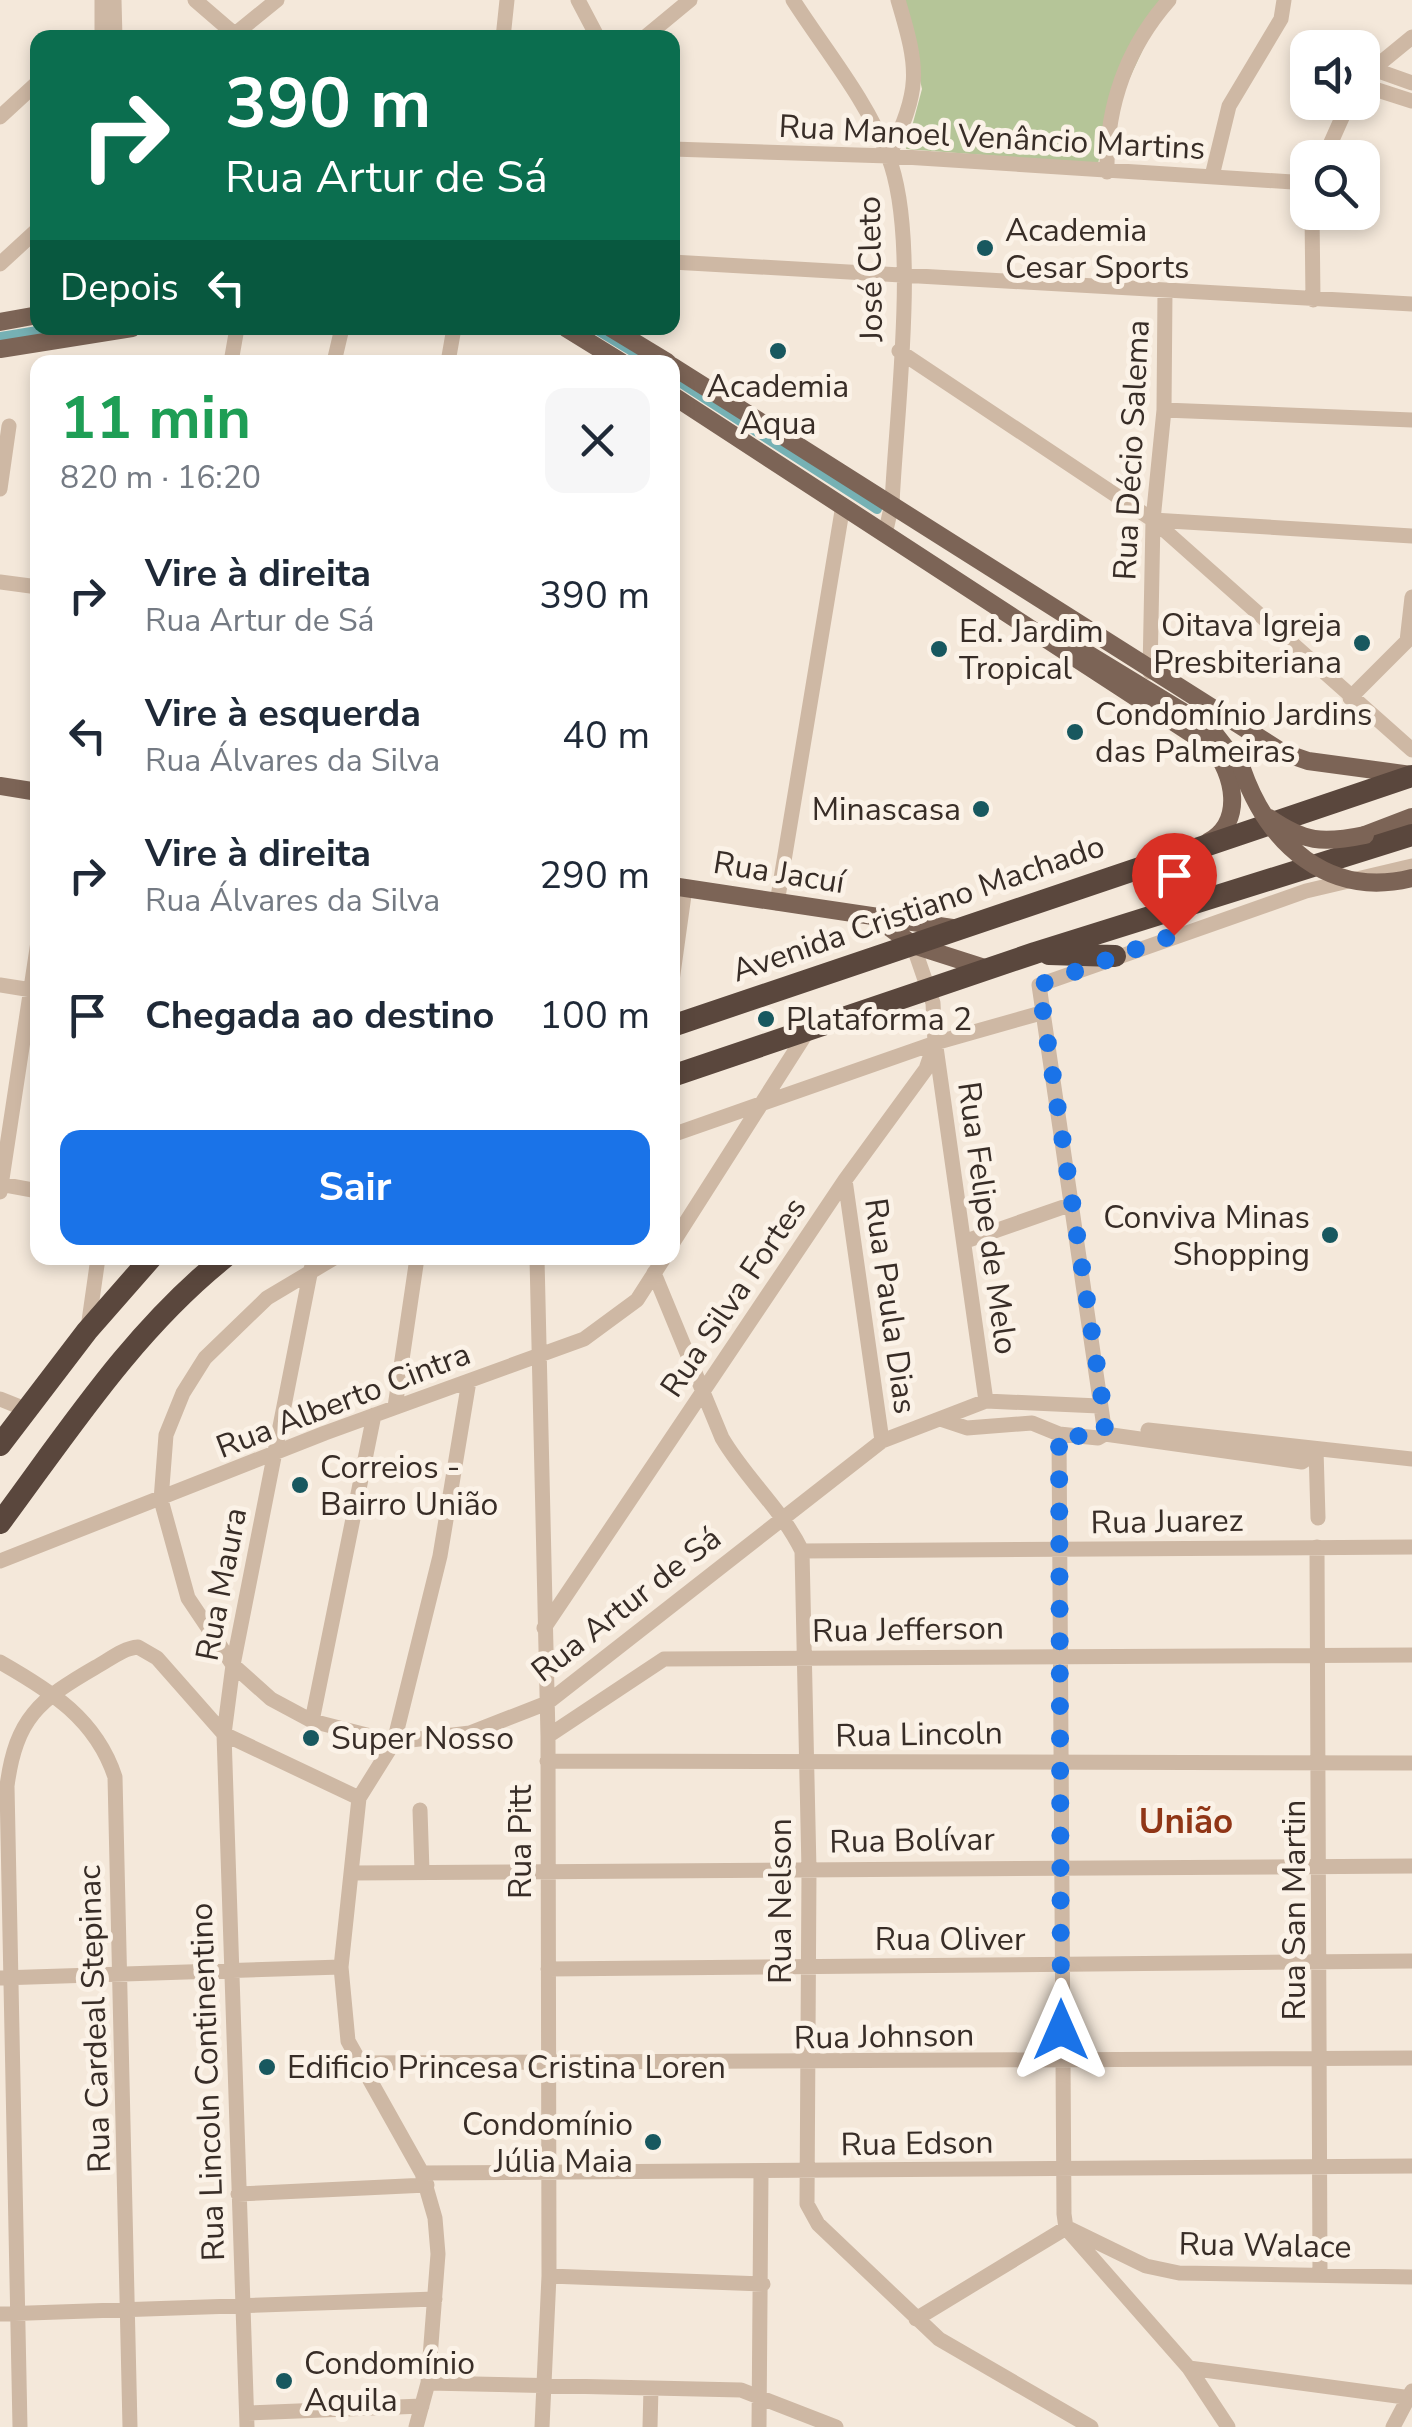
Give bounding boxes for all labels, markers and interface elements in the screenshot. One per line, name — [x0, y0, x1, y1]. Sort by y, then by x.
map controls — [1290, 30, 1380, 230]
button: sound — [1290, 30, 1380, 120]
text: 390 m — [225, 56, 431, 152]
icon: right — [60, 70, 190, 200]
street label: Rua Manoel Venâncio Martins — [778, 105, 1206, 170]
button: search — [1290, 140, 1380, 230]
text: Rua Artur de Sá — [225, 147, 548, 208]
street label: José Cleto — [848, 196, 893, 343]
place label: Academia Cesar Sports — [1005, 209, 1190, 289]
marker: Academia Cesar Sports — [974, 237, 996, 259]
icon: left — [199, 260, 254, 315]
text: Depois — [60, 262, 179, 313]
street label: Rua Décio Salema — [1103, 319, 1160, 581]
marker: Academia Aqua — [767, 340, 789, 362]
place label: Academia Aqua — [707, 365, 849, 445]
text: 11 min — [60, 377, 251, 459]
button: close — [545, 388, 650, 493]
text: 820 m · 16:20 — [60, 456, 261, 499]
text: Vire à direita — [145, 548, 371, 599]
icon: right — [60, 568, 115, 623]
text: 390 m — [539, 570, 650, 621]
text: Rua Artur de Sá — [145, 599, 375, 642]
place label: Oitava Igreja Presbiteriana — [1153, 604, 1342, 684]
place label: Ed. Jardim Tropical — [959, 610, 1104, 690]
marker: Oitava Igreja Presbiteriana — [1351, 632, 1373, 654]
marker: Ed. Jardim Tropical — [928, 638, 950, 660]
text: Vire à esquerda — [145, 688, 421, 739]
place label: Condomínio Jardins das Palmeiras — [1095, 693, 1373, 773]
icon: left — [60, 708, 115, 763]
text: 40 m — [562, 710, 650, 761]
marker: Condomínio Jardins das Palmeiras — [1064, 721, 1086, 743]
text: Rua Álvares da Silva — [145, 739, 440, 782]
place label: Minascasa — [812, 788, 961, 831]
marker: Minascasa — [970, 798, 992, 820]
street label: Avenida Cristiano Machado — [726, 824, 1110, 993]
text: Vire à direita — [145, 828, 371, 879]
pin — [1132, 833, 1217, 936]
street label: Rua Jacuí — [710, 841, 849, 904]
icon: right — [60, 848, 115, 903]
icon: arrive — [1147, 848, 1202, 903]
text: 290 m — [539, 850, 650, 901]
text: Rua Álvares da Silva — [145, 879, 440, 922]
icon: arrive — [60, 988, 115, 1043]
text: Chegada ao destino — [145, 990, 494, 1041]
text: 100 m — [539, 990, 650, 1041]
place label: Plataforma 2 — [786, 998, 972, 1041]
marker: Plataforma 2 — [755, 1008, 777, 1030]
street label: Rua Felipe de Melo — [947, 1079, 1028, 1357]
button: Sair — [60, 1130, 650, 1245]
street label: Rua Silva Fortes — [651, 1189, 816, 1406]
street label: Rua Paula Dias — [854, 1196, 927, 1417]
place label: Conviva Minas Shopping — [1103, 1196, 1310, 1276]
marker: Conviva Minas Shopping — [1319, 1224, 1341, 1246]
street label: Rua Alberto Cintra — [210, 1332, 476, 1469]
place label: Correios - Bairro União — [320, 1446, 498, 1526]
marker: Correios - Bairro União — [289, 1474, 311, 1496]
street label: Rua Juarez — [1090, 1499, 1244, 1544]
street label: Rua Maura — [186, 1504, 257, 1664]
street label: Rua Artur de Sá — [523, 1517, 730, 1692]
street label: Rua Jefferson — [812, 1606, 1004, 1653]
street label: Rua Lincoln — [835, 1712, 1003, 1757]
place label: Super Nosso — [331, 1717, 514, 1760]
marker: Super Nosso — [300, 1727, 322, 1749]
street label: Rua Pitt — [499, 1784, 542, 1899]
district label: União — [1139, 1798, 1233, 1845]
street label: Rua San Martin — [1273, 1799, 1316, 2021]
street label: Rua Nelson — [759, 1818, 802, 1984]
street label: Rua Bolívar — [829, 1818, 996, 1863]
street label: Rua Cardeal Stepinac — [68, 1864, 121, 2174]
street label: Rua Lincoln Continentino — [180, 1902, 235, 2262]
street label: Rua Oliver — [875, 1918, 1026, 1961]
position arrow — [1009, 1978, 1113, 2082]
street label: Rua Johnson — [793, 2013, 975, 2060]
place label: Edificio Princesa Cristina Loren — [287, 2046, 726, 2089]
marker: Edificio Princesa Cristina Loren — [256, 2056, 278, 2078]
place label: Condomínio Júlia Maia — [462, 2103, 633, 2183]
street label: Rua Edson — [840, 2121, 994, 2166]
marker: Condomínio Júlia Maia — [642, 2131, 664, 2153]
street label: Rua Walace — [1178, 2222, 1352, 2269]
place label: Condomínio Aquila — [304, 2342, 475, 2422]
marker: Condomínio Aquila — [273, 2370, 295, 2392]

